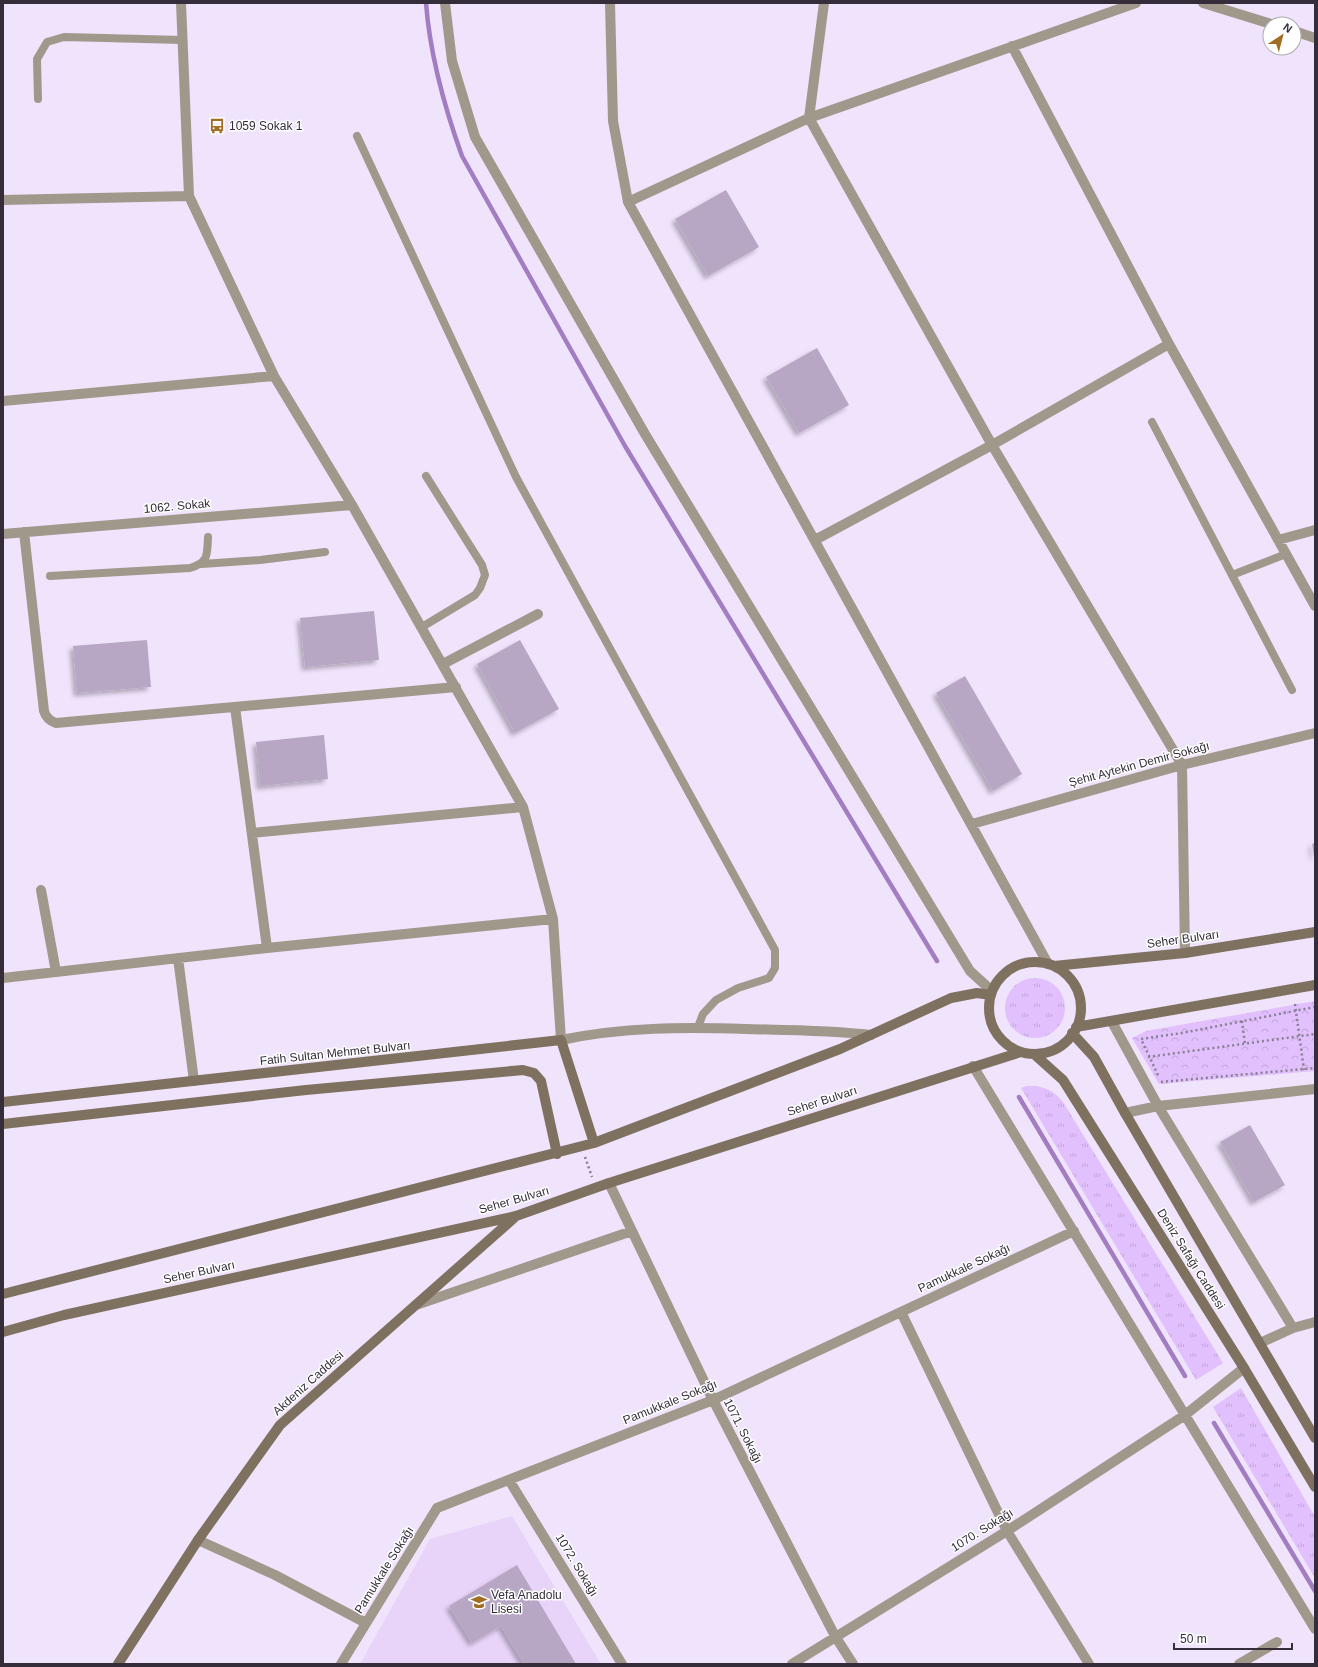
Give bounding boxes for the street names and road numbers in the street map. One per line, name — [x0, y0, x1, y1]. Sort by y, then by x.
street label: 1062. Sokak — [143, 496, 212, 516]
street label: Şehit Aytekin Demir Sokağı — [1067, 738, 1211, 790]
street label: Seher Bulvarı — [1146, 927, 1220, 951]
street label: Fatih Sultan Mehmet Bulvarı — [259, 1038, 411, 1068]
street label: Seher Bulvarı — [785, 1083, 859, 1119]
street label: Seher Bulvarı — [477, 1183, 551, 1217]
street label: Deniz Safağı Caddesi — [1154, 1206, 1228, 1312]
street label: Pamukkale Sokağı — [916, 1241, 1012, 1295]
street label: Seher Bulvarı — [162, 1258, 236, 1286]
street label: Akdeniz Caddesi — [270, 1348, 346, 1418]
street label: Pamukkale Sokağı — [621, 1377, 719, 1427]
street label: 1071. Sokağı — [721, 1396, 765, 1466]
street label: 1070. Sokağı — [948, 1505, 1016, 1555]
street label: Pamukkale Sokağı — [352, 1524, 416, 1616]
street label: 1072. Sokağı — [553, 1531, 601, 1599]

